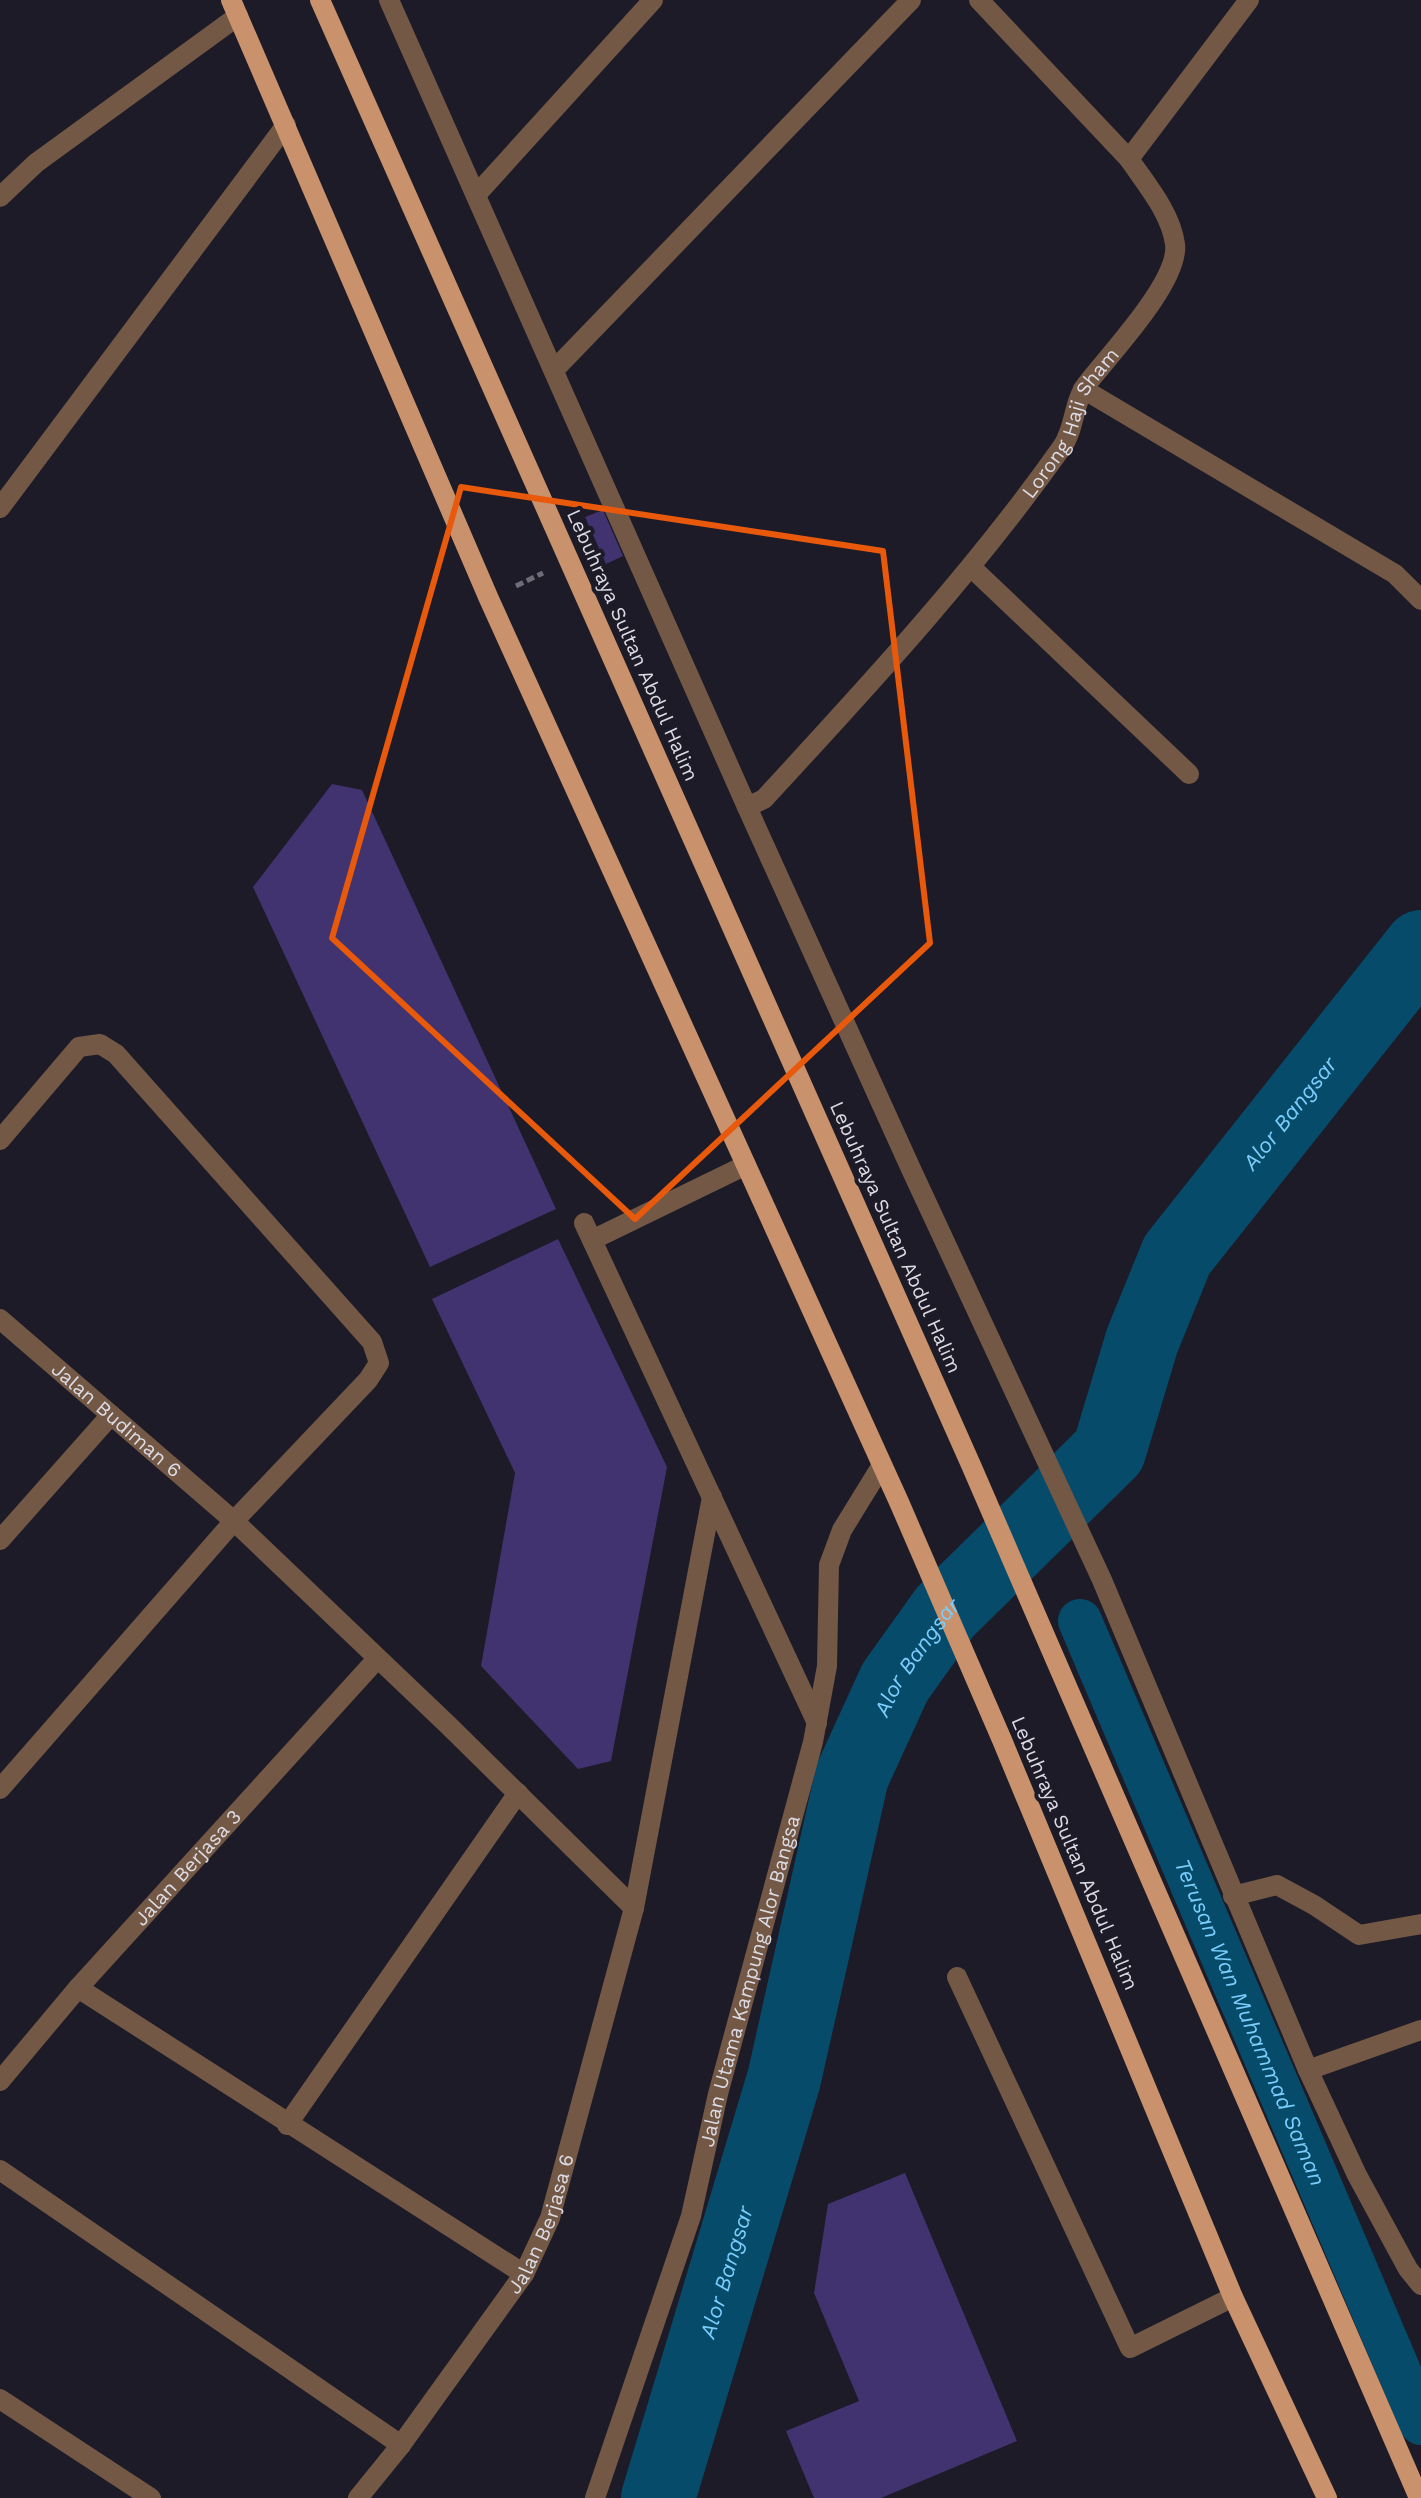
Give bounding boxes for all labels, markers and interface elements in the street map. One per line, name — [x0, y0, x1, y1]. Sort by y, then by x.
street label: Lorong Haji Sham — [1017, 343, 1124, 503]
street label: Lebuhraya Sultan Abdul Halim — [562, 505, 704, 785]
water label: Alor Bangsar — [1237, 1051, 1343, 1175]
street label: Lebuhraya Sultan Abdul Halim — [825, 1097, 967, 1377]
street label: Jalan Budiman 6 — [47, 1357, 186, 1482]
water label: Alor Bangsar — [868, 1592, 965, 1721]
street label: Lebuhraya Sultan Abdul Halim — [1006, 1713, 1144, 1993]
street label: Jalan Berjasa 3 — [129, 1805, 246, 1931]
street label: Jalan Utama Kampung Alor Bangsa — [695, 1813, 805, 2149]
water label: Terusan Wan Muhammad Saman — [1170, 1855, 1331, 2189]
street label: Jalan Berjasa 6 — [502, 2151, 579, 2298]
water label: Alor Bangsar — [694, 2202, 758, 2342]

